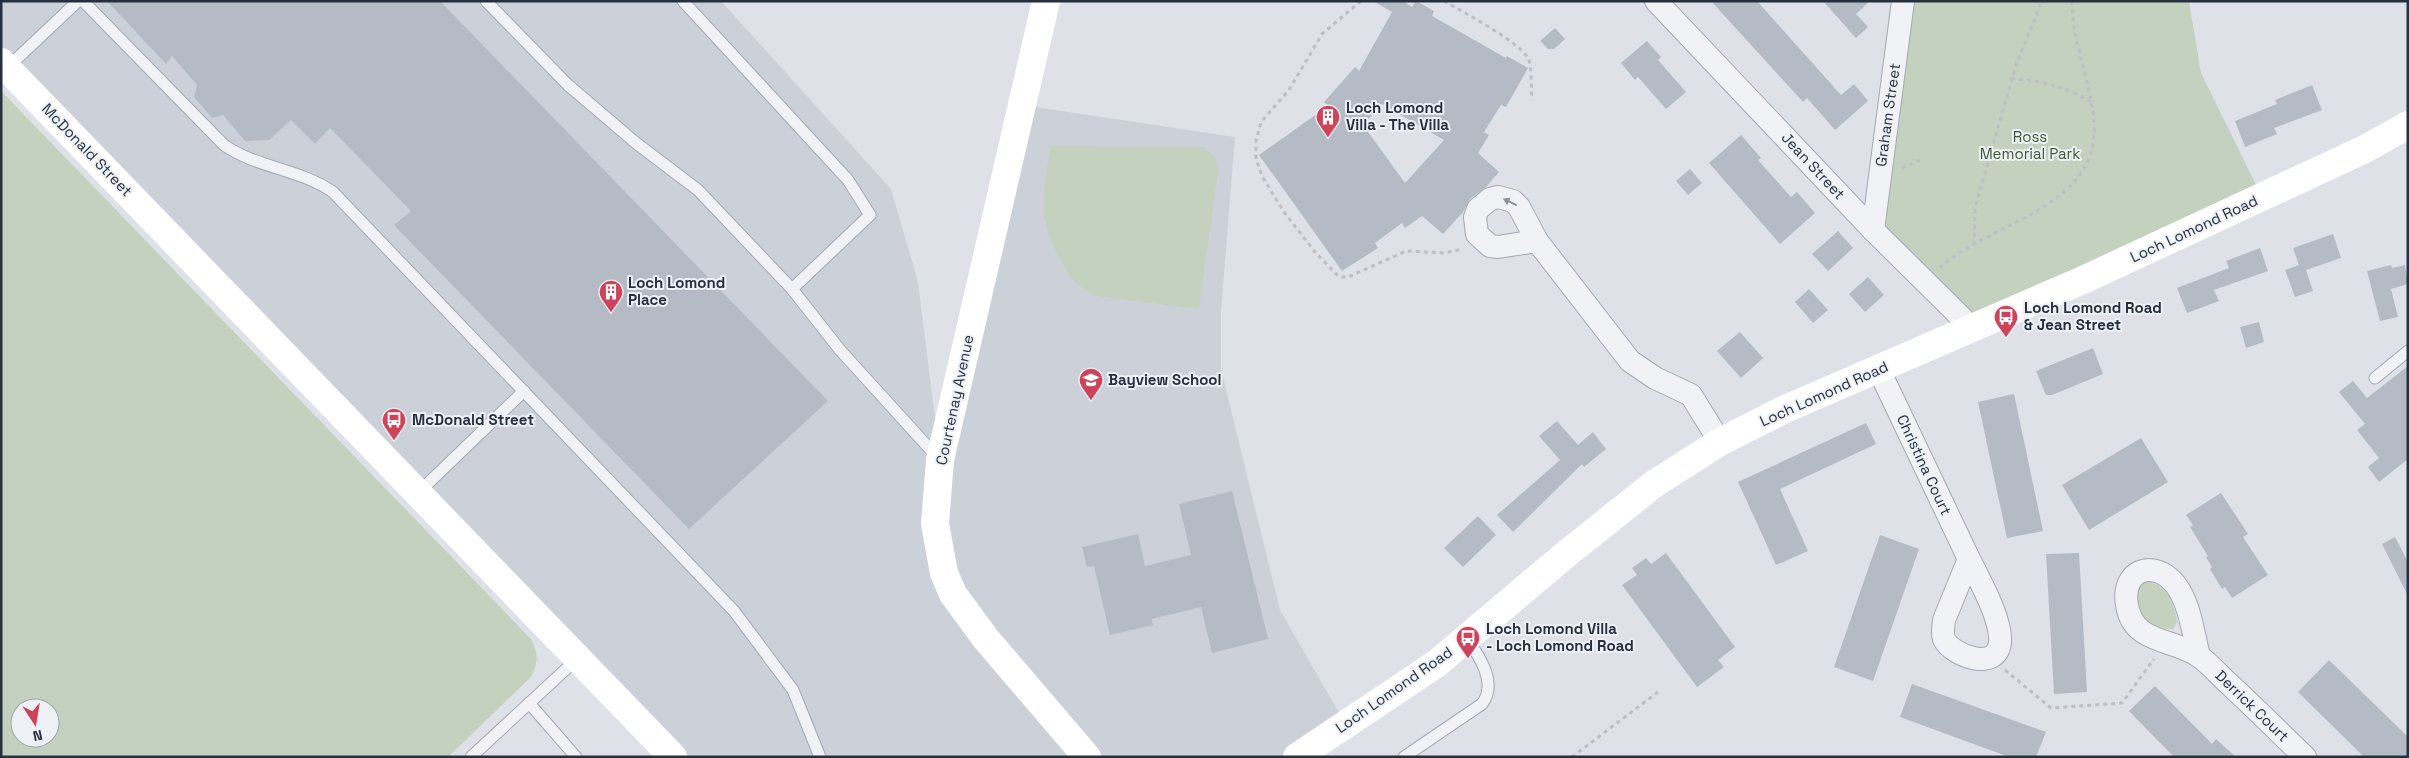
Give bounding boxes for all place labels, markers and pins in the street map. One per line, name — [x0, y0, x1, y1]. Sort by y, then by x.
place label: Loch Lomond Villa - The Villa — [1346, 98, 1449, 134]
building icon: Loch Lomond Villa - The Villa — [1315, 104, 1341, 138]
place label: Loch Lomond Place — [628, 273, 725, 309]
building icon: Loch Lomond Place — [598, 279, 624, 313]
place label: Loch Lomond Road & Jean Street — [2024, 298, 2162, 334]
bus stop icon: Loch Lomond Road & Jean Street — [1993, 304, 2019, 338]
school or university icon: Bayview School — [1078, 367, 1104, 401]
place label: Bayview School — [1108, 370, 1222, 389]
bus stop icon: McDonald Street — [381, 407, 407, 441]
place label: McDonald Street — [412, 410, 534, 429]
place label: Loch Lomond Villa - Loch Lomond Road — [1486, 619, 1634, 655]
bus stop icon: Loch Lomond Villa - Loch Lomond Road — [1455, 625, 1481, 659]

